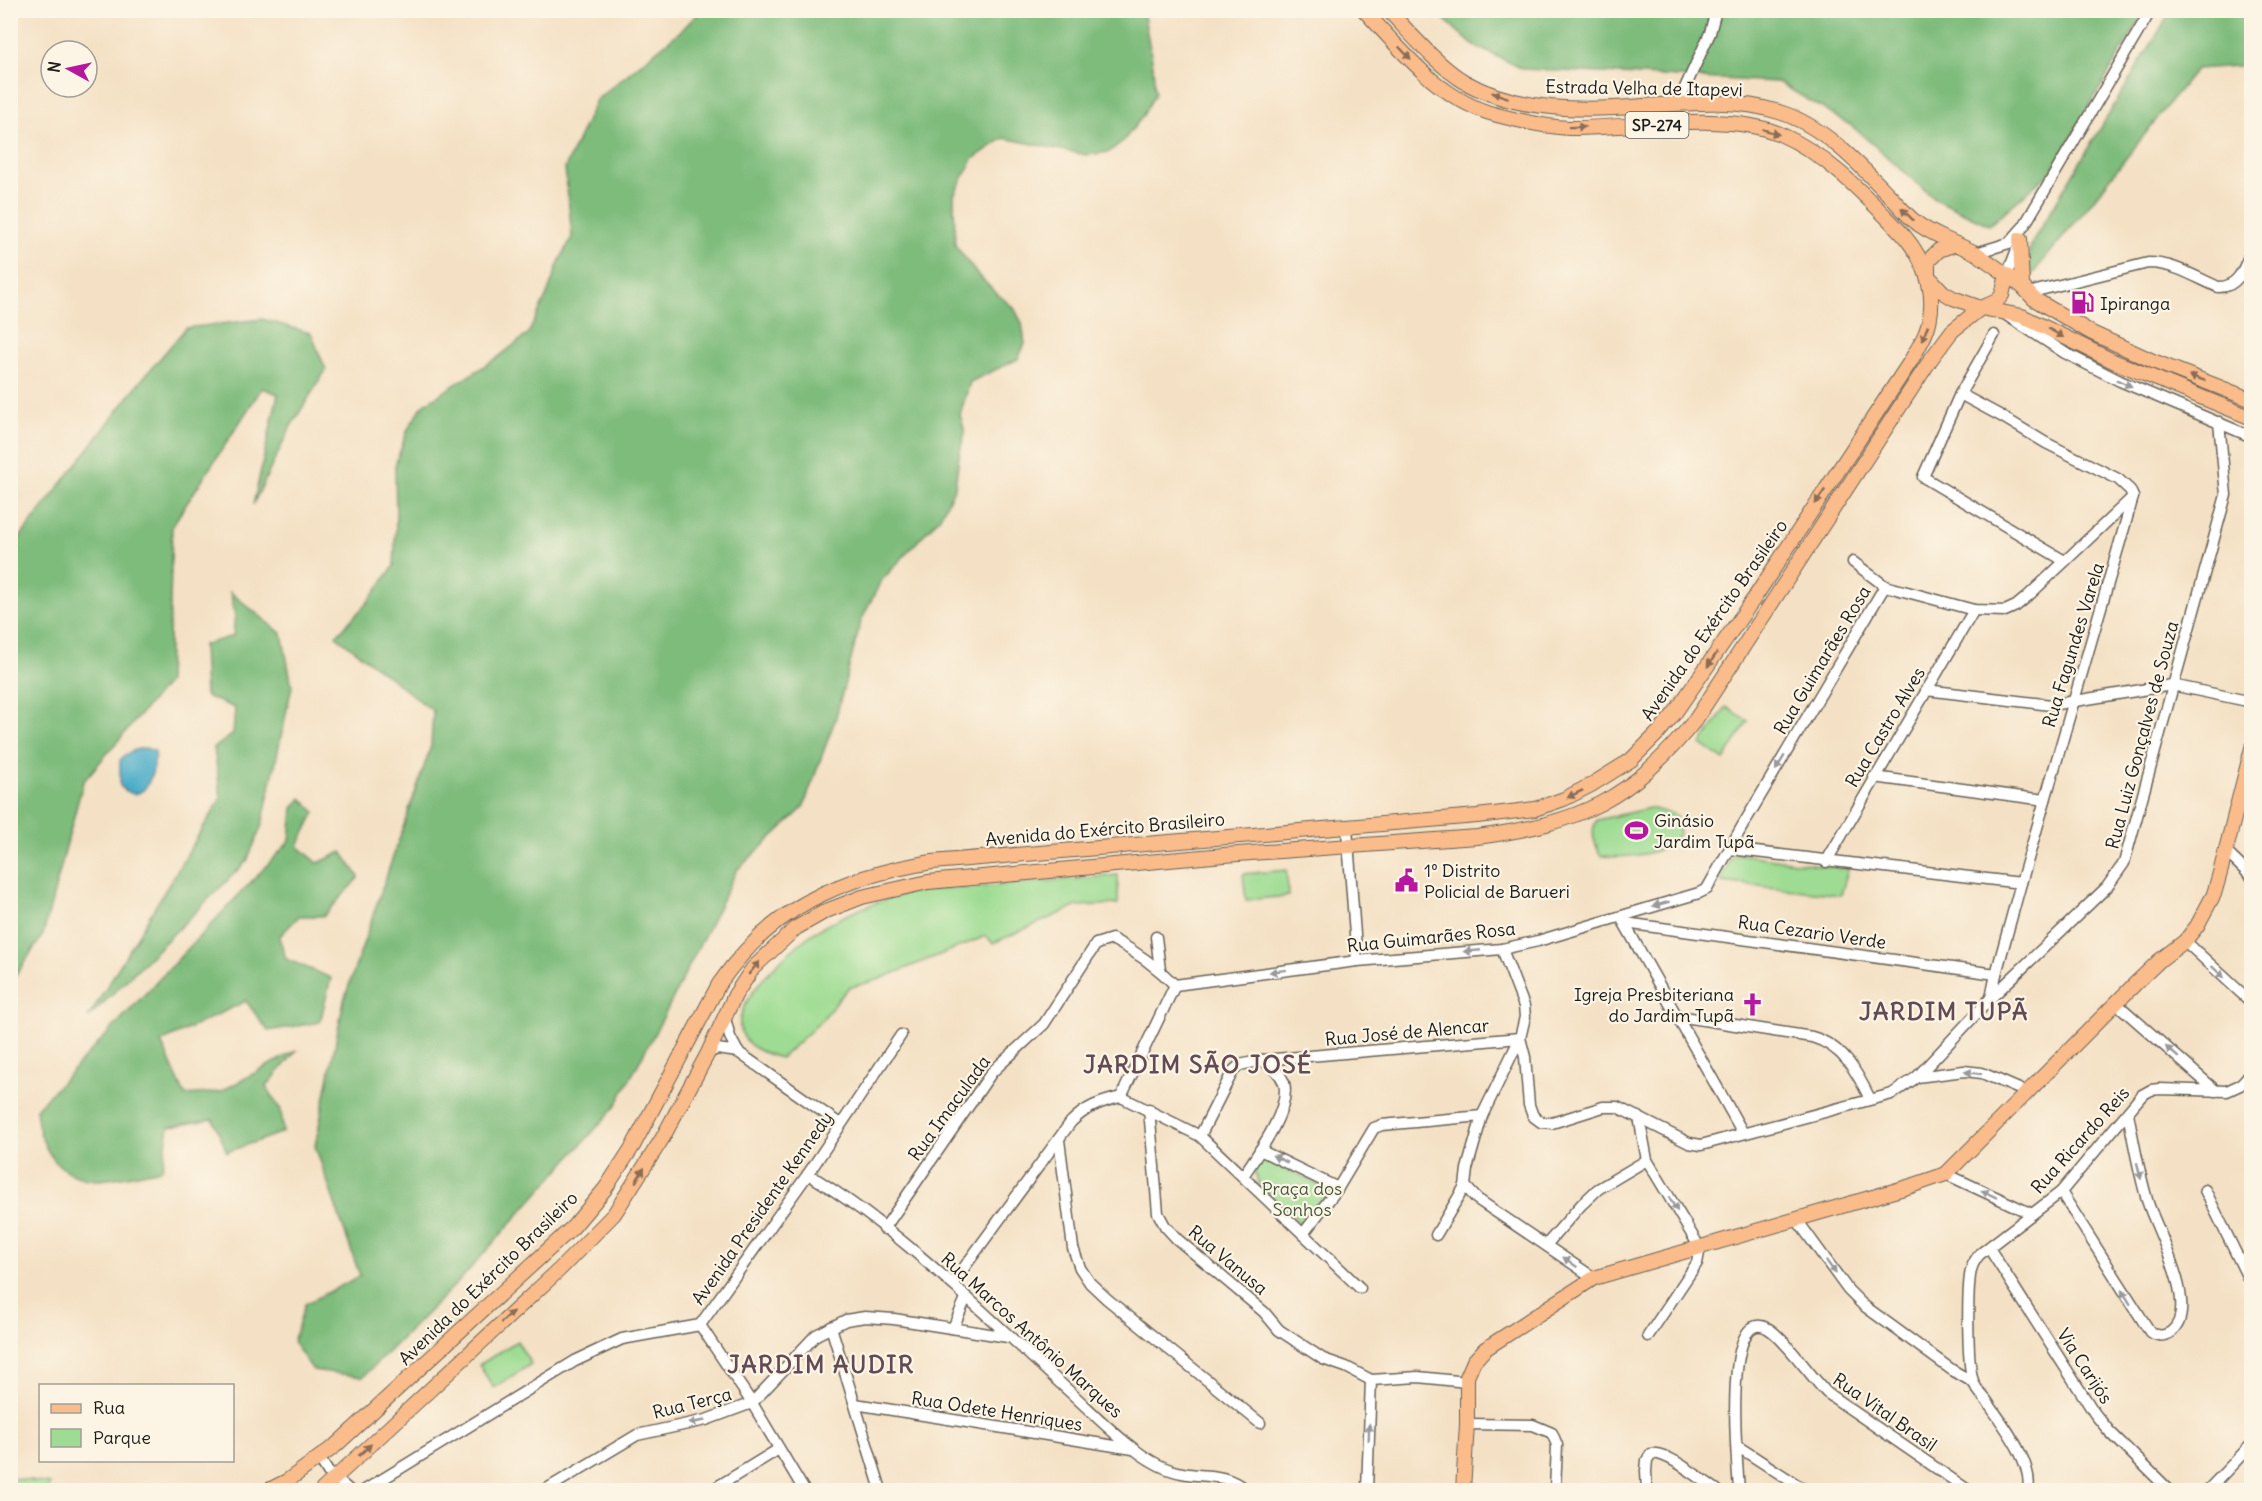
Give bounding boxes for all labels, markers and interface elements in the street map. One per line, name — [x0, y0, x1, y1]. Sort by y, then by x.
north arrow — [39, 39, 99, 99]
one-way arrow — [1397, 45, 1411, 59]
text: N — [43, 60, 65, 74]
street label: Estrada Velha de Itapevi — [1545, 75, 1743, 101]
one-way arrow — [1491, 90, 1509, 99]
road number: SP-274 — [1626, 112, 1688, 138]
one-way arrow — [1568, 123, 1587, 132]
one-way arrow — [1762, 127, 1780, 137]
one-way arrow — [1900, 206, 1914, 221]
fuel station icon: Ipiranga — [2069, 290, 2095, 316]
place label: Ipiranga — [2100, 292, 2170, 315]
one-way arrow — [1920, 324, 1929, 342]
one-way arrow — [2048, 328, 2065, 338]
one-way arrow — [2188, 373, 2206, 383]
one-way arrow — [2116, 378, 2133, 387]
one-way arrow — [1814, 489, 1826, 505]
street label: Avenida do Exército Brasileiro — [1636, 515, 1792, 725]
street label: Rua Fagundes Varela — [2037, 560, 2109, 730]
street label: Rua Guimarães Rosa — [1769, 581, 1875, 739]
street label: Rua Luiz Gonçalves de Souza — [2100, 619, 2184, 851]
one-way arrow — [1706, 651, 1718, 667]
street label: Rua Castro Alves — [1840, 663, 1930, 791]
one-way arrow — [1775, 755, 1785, 772]
one-way arrow — [1566, 789, 1583, 798]
street label: Avenida do Exército Brasileiro — [984, 807, 1226, 851]
place label: Ginásio Jardim Tupã — [1654, 809, 1754, 853]
sports icon: Ginásio Jardim Tupã — [1623, 817, 1649, 843]
place label: 1º Distrito Policial de Barueri — [1424, 859, 1570, 903]
public building icon: 1º Distrito Policial de Barueri — [1393, 867, 1419, 893]
one-way arrow — [1652, 900, 1670, 909]
street label: Rua Cezario Verde — [1736, 910, 1888, 954]
street label: Rua Guimarães Rosa — [1346, 917, 1516, 957]
one-way arrow — [1463, 946, 1482, 956]
one-way arrow — [747, 961, 760, 976]
one-way arrow — [2211, 965, 2226, 979]
one-way arrow — [1269, 966, 1288, 975]
place label: Igreja Presbiteriana do Jardim Tupã — [1574, 983, 1734, 1027]
church icon: Igreja Presbiteriana do Jardim Tupã — [1739, 991, 1765, 1017]
district label: JARDIM TUPÃ — [1859, 996, 2029, 1026]
street label: Rua José de Alencar — [1324, 1013, 1491, 1051]
one-way arrow — [2165, 1046, 2180, 1059]
district label: JARDIM SÃO JOSÉ — [1083, 1049, 1313, 1079]
street label: Rua Imaculada — [903, 1051, 995, 1165]
one-way arrow — [1964, 1068, 1983, 1077]
street label: Rua Ricardo Reis — [2026, 1082, 2134, 1198]
street label: Avenida Presidente Kennedy — [686, 1107, 838, 1309]
one-way arrow — [1272, 1155, 1289, 1164]
one-way arrow — [2135, 1161, 2145, 1180]
one-way arrow — [634, 1167, 645, 1183]
park label: Praça dos Sonhos — [1262, 1177, 1342, 1221]
street label: Avenida do Exército Brasileiro — [394, 1186, 582, 1370]
one-way arrow — [1980, 1189, 1998, 1199]
one-way arrow — [1668, 1196, 1679, 1212]
street label: Rua Vanusa — [1184, 1220, 1272, 1300]
street label: Rua Marcos Antônio Marques — [936, 1247, 1128, 1423]
one-way arrow — [1562, 1257, 1578, 1268]
one-way arrow — [1825, 1259, 1837, 1275]
one-way arrow — [2121, 1289, 2132, 1305]
one-way arrow — [500, 1311, 514, 1325]
street label: Via Carijós — [2052, 1324, 2118, 1408]
district label: JARDIM AUDIR — [727, 1349, 915, 1379]
street label: Rua Vital Brasil — [1829, 1368, 1941, 1456]
street label: Rua Terça — [650, 1382, 734, 1424]
legend — [39, 1384, 234, 1462]
street label: Rua Odete Henriques — [910, 1386, 1084, 1436]
text: Rua — [93, 1396, 125, 1419]
one-way arrow — [687, 1418, 706, 1427]
one-way arrow — [1364, 1423, 1373, 1442]
text: Parque — [93, 1426, 151, 1449]
one-way arrow — [357, 1443, 372, 1457]

